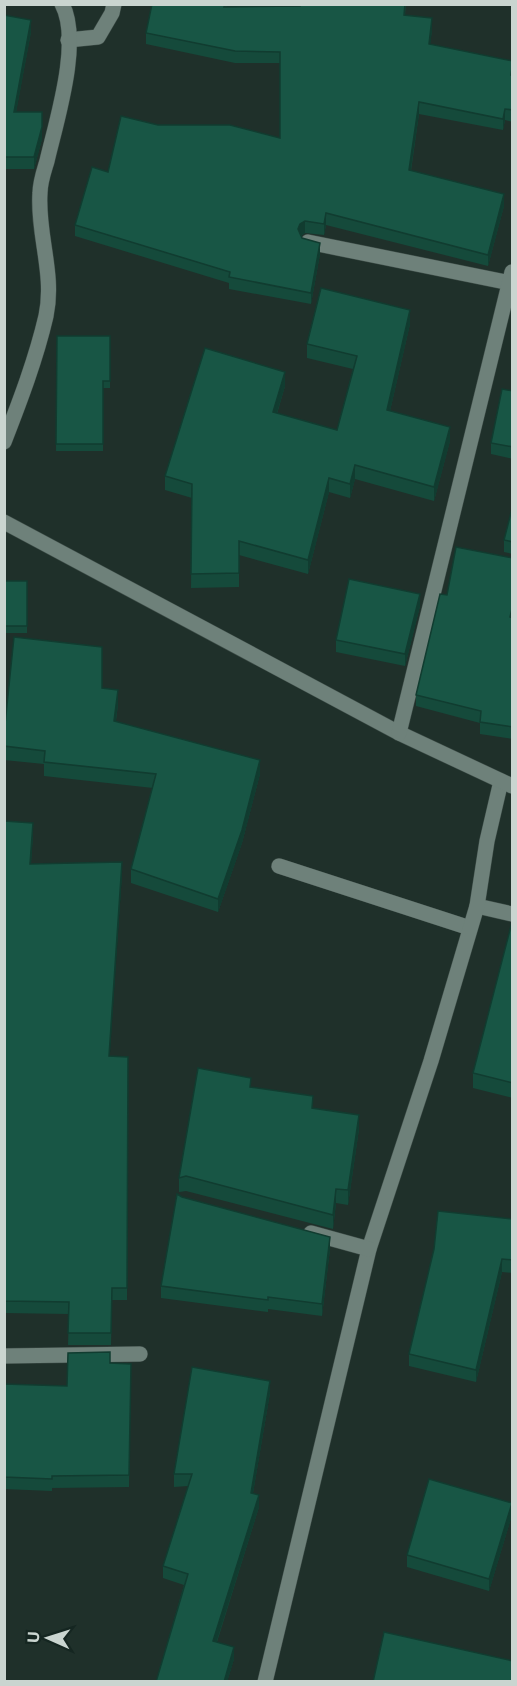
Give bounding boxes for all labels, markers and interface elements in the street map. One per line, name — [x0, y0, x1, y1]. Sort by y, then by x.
north arrow — [18, 1608, 78, 1668]
text: U — [22, 1631, 44, 1644]

